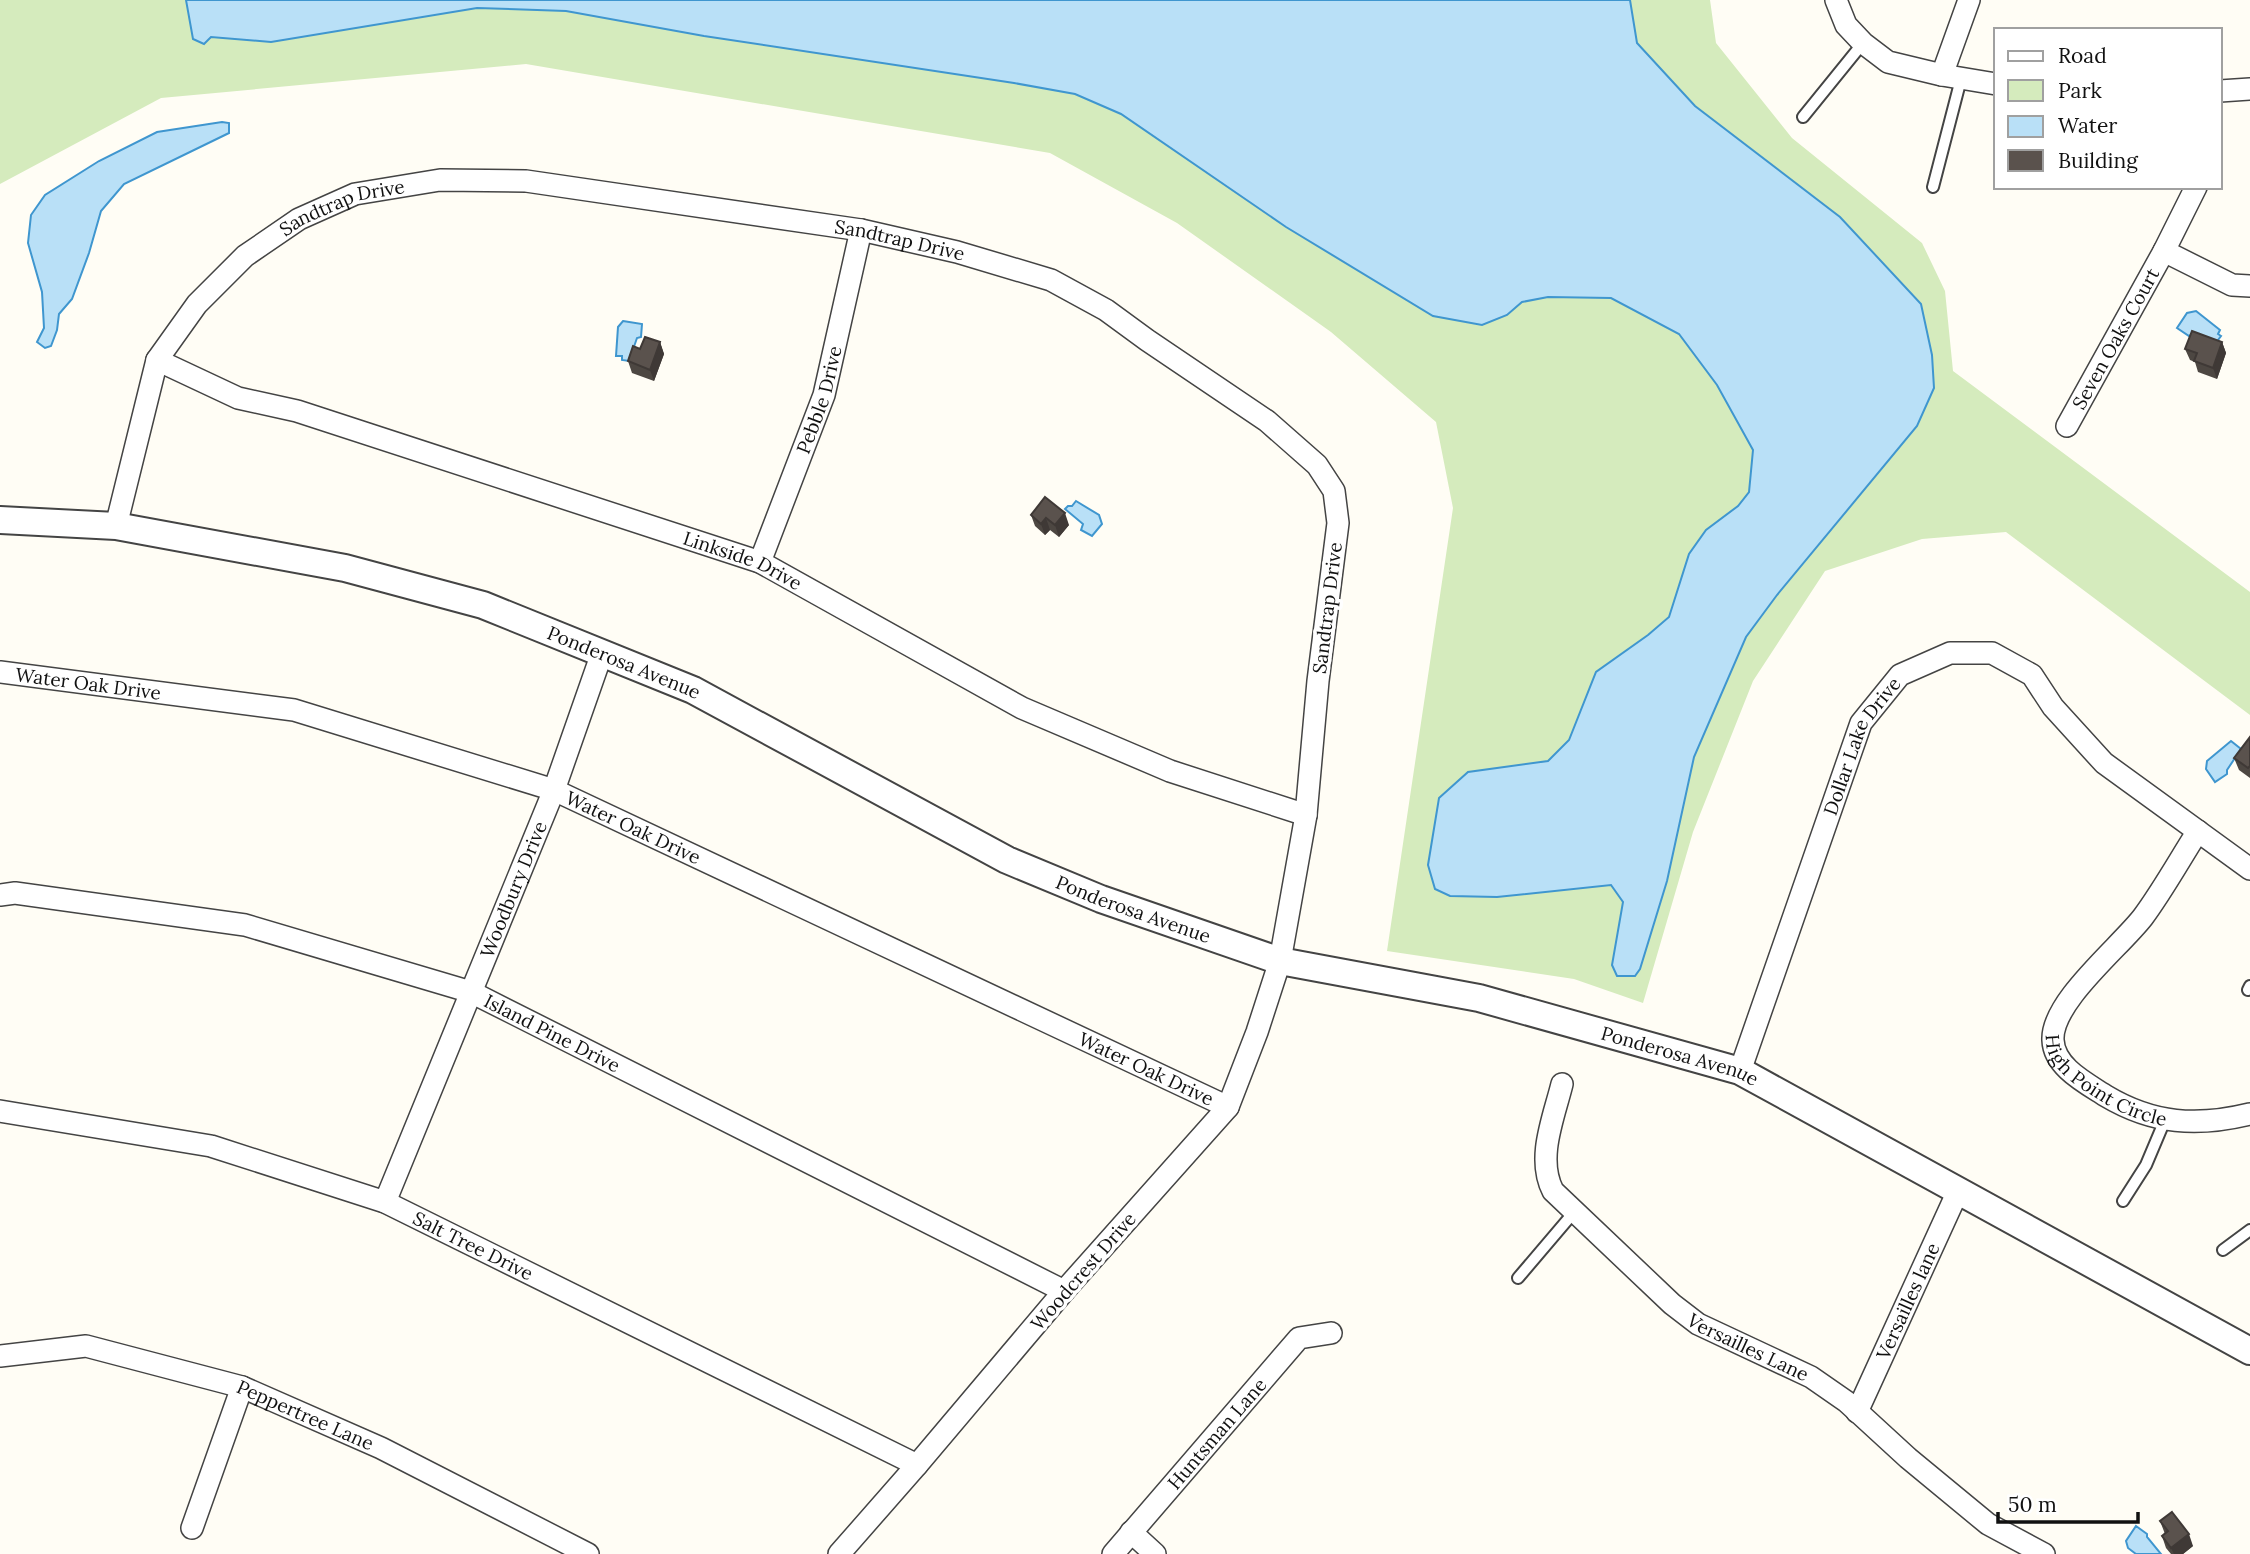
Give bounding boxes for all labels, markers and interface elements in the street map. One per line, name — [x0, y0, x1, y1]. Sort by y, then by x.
legend — [1994, 28, 2222, 189]
text: Road — [2058, 42, 2107, 69]
text: Park — [2058, 77, 2102, 104]
text: Water — [2058, 112, 2117, 139]
text: Building — [2058, 147, 2138, 174]
street label: Sandtrap Drive — [275, 174, 406, 241]
street label: Sandtrap Drive — [833, 214, 968, 266]
street label: Seven Oaks Court — [2067, 263, 2165, 413]
street label: Pebble Drive — [791, 344, 847, 457]
street label: Linkside Drive — [680, 526, 806, 595]
street label: Sandtrap Drive — [1307, 541, 1347, 675]
street label: Ponderosa Avenue — [544, 620, 705, 704]
street label: Water Oak Drive — [14, 662, 162, 705]
street label: Dollar Lake Drive — [1818, 672, 1906, 818]
street label: Water Oak Drive — [562, 785, 705, 869]
street label: Woodbury Drive — [475, 817, 552, 961]
street label: Ponderosa Avenue — [1052, 870, 1214, 948]
street label: Island Pine Drive — [480, 989, 624, 1077]
street label: Ponderosa Avenue — [1598, 1021, 1763, 1091]
street label: Water Oak Drive — [1075, 1027, 1218, 1111]
street label: High Point Circle — [2041, 1033, 2169, 1131]
street label: Salt Tree Drive — [409, 1206, 537, 1285]
street label: Woodcrest Drive — [1025, 1207, 1141, 1335]
street label: Versailles lane — [1870, 1239, 1945, 1364]
street label: Versailles Lane — [1681, 1307, 1813, 1386]
street label: Huntsman Lane — [1162, 1373, 1271, 1494]
street label: Peppertree Lane — [233, 1374, 377, 1455]
scale bar — [1998, 1480, 2138, 1524]
text: 50 m — [2008, 1491, 2057, 1518]

